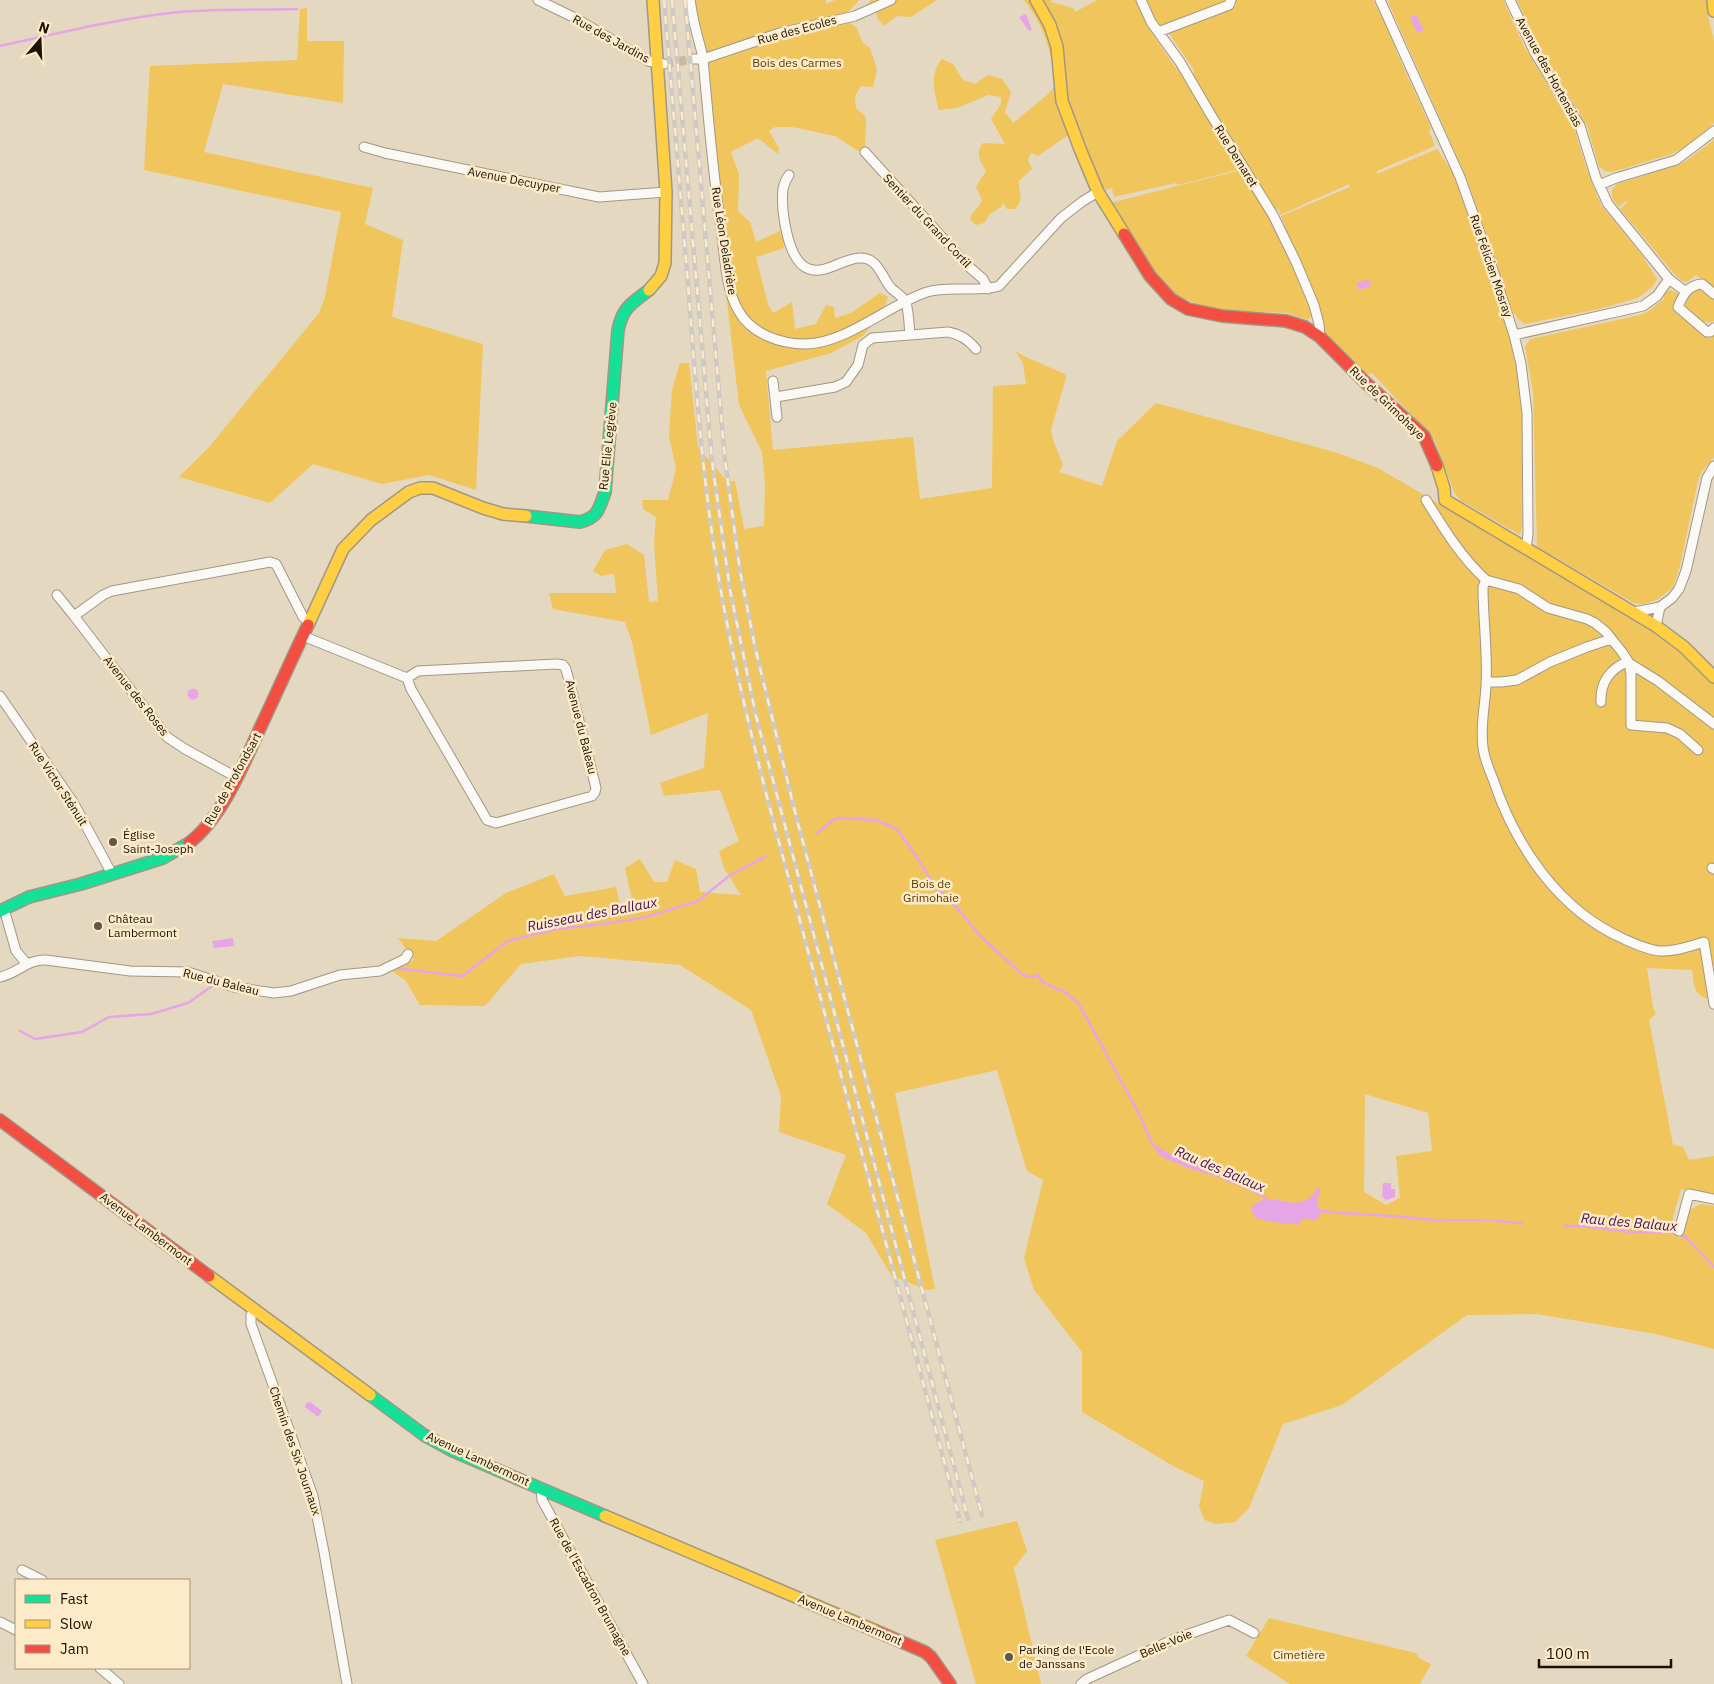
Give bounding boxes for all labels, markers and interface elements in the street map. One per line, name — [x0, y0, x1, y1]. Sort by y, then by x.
street label: Rue des Jardins — [570, 11, 652, 66]
street label: Rue des Ecoles — [756, 12, 838, 47]
street label: Avenue des Hortensias — [1513, 14, 1586, 130]
north arrow — [15, 15, 65, 65]
text: N — [37, 18, 52, 38]
park label: Bois des Carmes — [752, 55, 842, 70]
street label: Rue Demaret — [1211, 122, 1261, 190]
street label: Avenue Decuyper — [466, 163, 562, 196]
street label: Sentier du Grand Cortil — [880, 171, 975, 271]
street label: Rue Léon Deladrière — [709, 186, 740, 296]
street label: Rue Félicien Mosray — [1467, 213, 1516, 319]
street label: Rue de Grimohaye — [1347, 363, 1428, 443]
street label: Rue Elie Legrève — [595, 401, 620, 491]
street label: Avenue des Roses — [100, 653, 172, 739]
street label: Avenue du Baleau — [562, 678, 600, 776]
street label: Rue de Profondsart — [201, 730, 264, 828]
street label: Rue Victor Sténuit — [26, 739, 91, 828]
place label: Église Saint-Joseph — [123, 827, 194, 856]
marker: Église Saint-Joseph — [107, 836, 119, 848]
park label: Bois de Grimohaie — [903, 876, 959, 905]
water label: Ruisseau des Ballaux — [526, 892, 660, 935]
place label: Château Lambermont — [108, 911, 177, 940]
marker: Château Lambermont — [92, 920, 104, 932]
street label: Rue du Baleau — [182, 965, 261, 998]
water label: Rau des Balaux — [1172, 1142, 1269, 1197]
street label: Avenue Lambermont — [97, 1189, 196, 1268]
water label: Rau des Balaux — [1580, 1209, 1679, 1235]
street label: Chemin des Six Journaux — [266, 1384, 325, 1517]
street label: Avenue Lambermont — [424, 1428, 532, 1489]
street label: Rue de l'Escadron Brumagne — [546, 1515, 635, 1659]
legend — [15, 1579, 190, 1669]
text: Fast — [60, 1589, 88, 1608]
street label: Avenue Lambermont — [796, 1591, 905, 1648]
text: Slow — [60, 1614, 93, 1633]
street label: Belle-Voie — [1137, 1626, 1195, 1661]
scale bar — [1539, 1636, 1672, 1668]
text: Jam — [60, 1639, 89, 1658]
place label: Parking de l'Ecole de Janssans — [1019, 1642, 1115, 1671]
text: 100 m — [1546, 1644, 1590, 1663]
park label: Cimetière — [1273, 1647, 1326, 1662]
marker: Parking de l'Ecole de Janssans — [1003, 1651, 1015, 1663]

